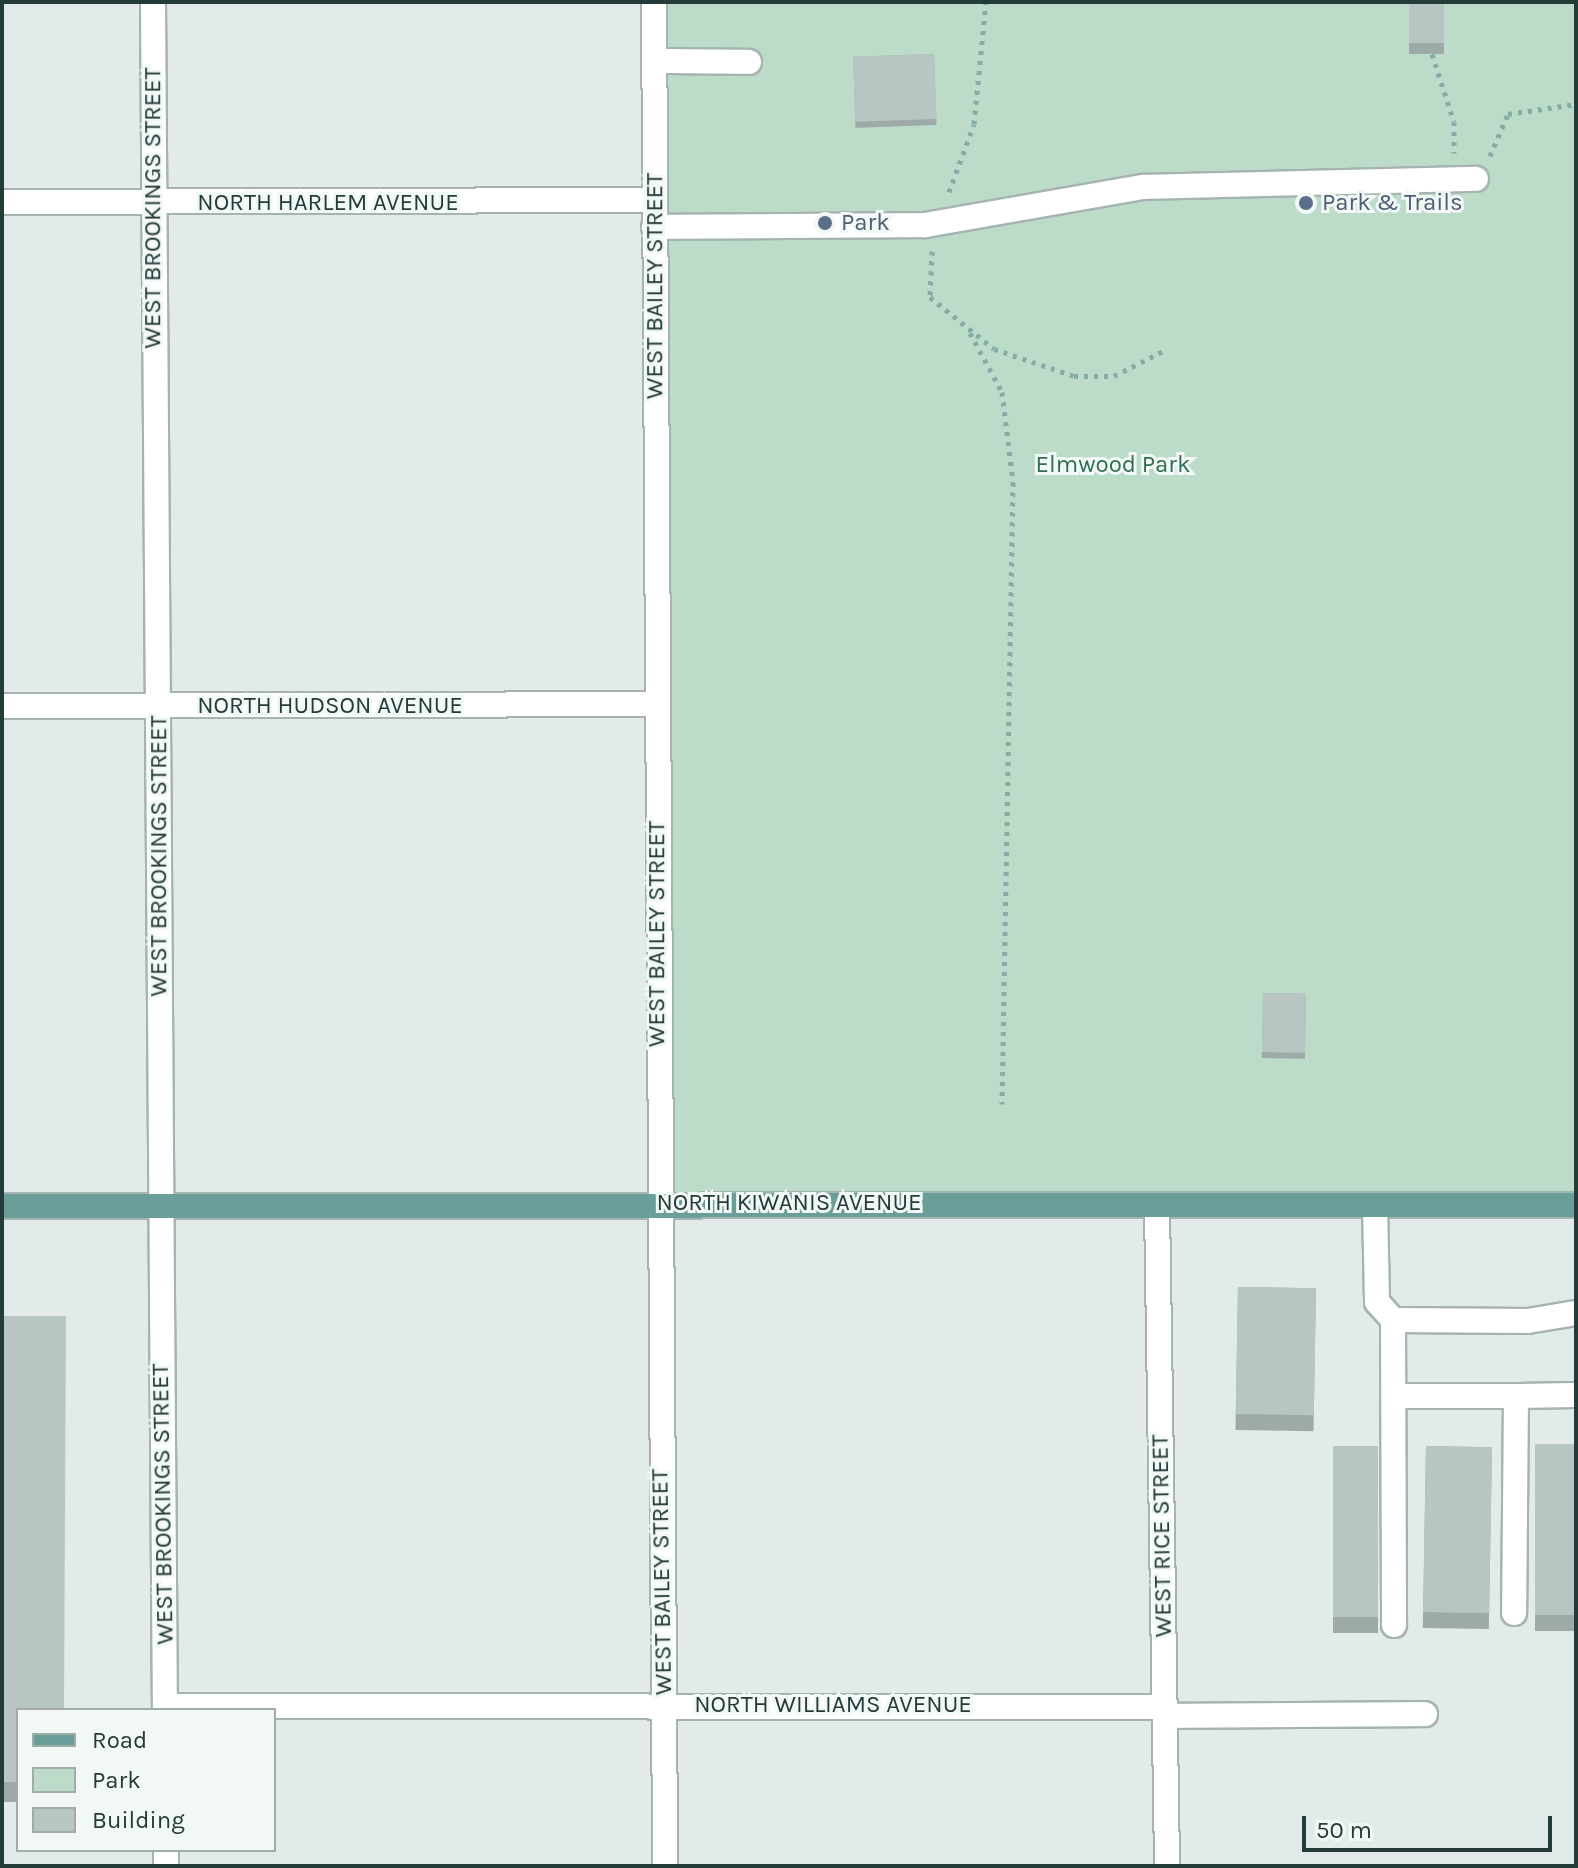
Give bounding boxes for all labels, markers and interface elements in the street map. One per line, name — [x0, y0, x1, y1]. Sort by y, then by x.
street label: WEST BROOKINGS STREET — [139, 67, 167, 349]
street label: WEST BAILEY STREET — [641, 173, 669, 399]
street label: NORTH HARLEM AVENUE — [197, 189, 459, 217]
place label: Park & Trails — [1322, 189, 1463, 217]
marker: Park & Trails — [1297, 194, 1315, 212]
place label: Park — [841, 209, 890, 237]
marker: Park — [816, 214, 834, 232]
park label: Elmwood Park — [1036, 451, 1190, 479]
street label: NORTH HUDSON AVENUE — [197, 692, 463, 720]
street label: WEST BROOKINGS STREET — [145, 715, 173, 997]
street label: WEST BAILEY STREET — [643, 821, 671, 1047]
street label: NORTH KIWANIS AVENUE — [656, 1189, 922, 1217]
street label: WEST BROOKINGS STREET — [146, 1363, 180, 1645]
street label: WEST RICE STREET — [1146, 1434, 1178, 1638]
street label: WEST BAILEY STREET — [646, 1469, 678, 1695]
street label: NORTH WILLIAMS AVENUE — [694, 1691, 972, 1719]
legend — [16, 1708, 276, 1852]
text: Road — [92, 1726, 147, 1754]
text: Park — [92, 1766, 141, 1794]
scale bar — [1306, 1800, 1556, 1850]
text: Building — [92, 1806, 185, 1834]
text: 50 m — [1316, 1816, 1372, 1844]

